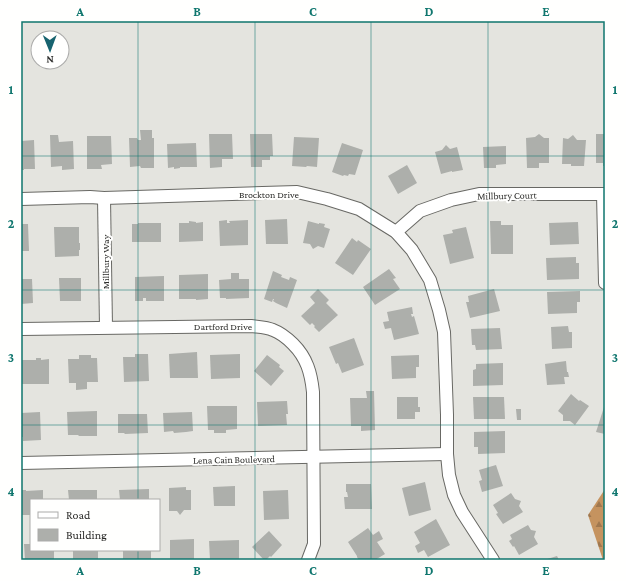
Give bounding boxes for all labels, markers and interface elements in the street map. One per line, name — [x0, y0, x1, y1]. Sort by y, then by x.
text: A — [75, 4, 84, 19]
text: B — [193, 4, 201, 19]
text: C — [309, 4, 317, 19]
text: D — [425, 4, 434, 19]
text: E — [542, 4, 550, 19]
north arrow — [30, 30, 70, 70]
text: N — [46, 54, 54, 66]
text: 1 — [9, 82, 14, 97]
text: 1 — [613, 82, 618, 97]
street label: Brockton Drive — [239, 189, 300, 200]
street label: Millbury Court — [477, 189, 538, 202]
text: 2 — [8, 216, 15, 231]
text: 2 — [612, 216, 619, 231]
street label: Millbury Way — [100, 234, 111, 289]
street label: Dartford Drive — [194, 321, 253, 332]
text: 3 — [8, 350, 14, 365]
text: 3 — [612, 350, 618, 365]
street label: Lena Cain Boulevard — [193, 453, 276, 466]
text: 4 — [7, 484, 15, 499]
text: 4 — [611, 484, 619, 499]
legend — [30, 499, 160, 551]
text: Road — [66, 508, 91, 522]
text: Building — [66, 528, 107, 542]
text: A — [75, 563, 84, 578]
text: B — [193, 563, 201, 578]
text: C — [309, 563, 317, 578]
text: D — [425, 563, 434, 578]
text: E — [542, 563, 550, 578]

